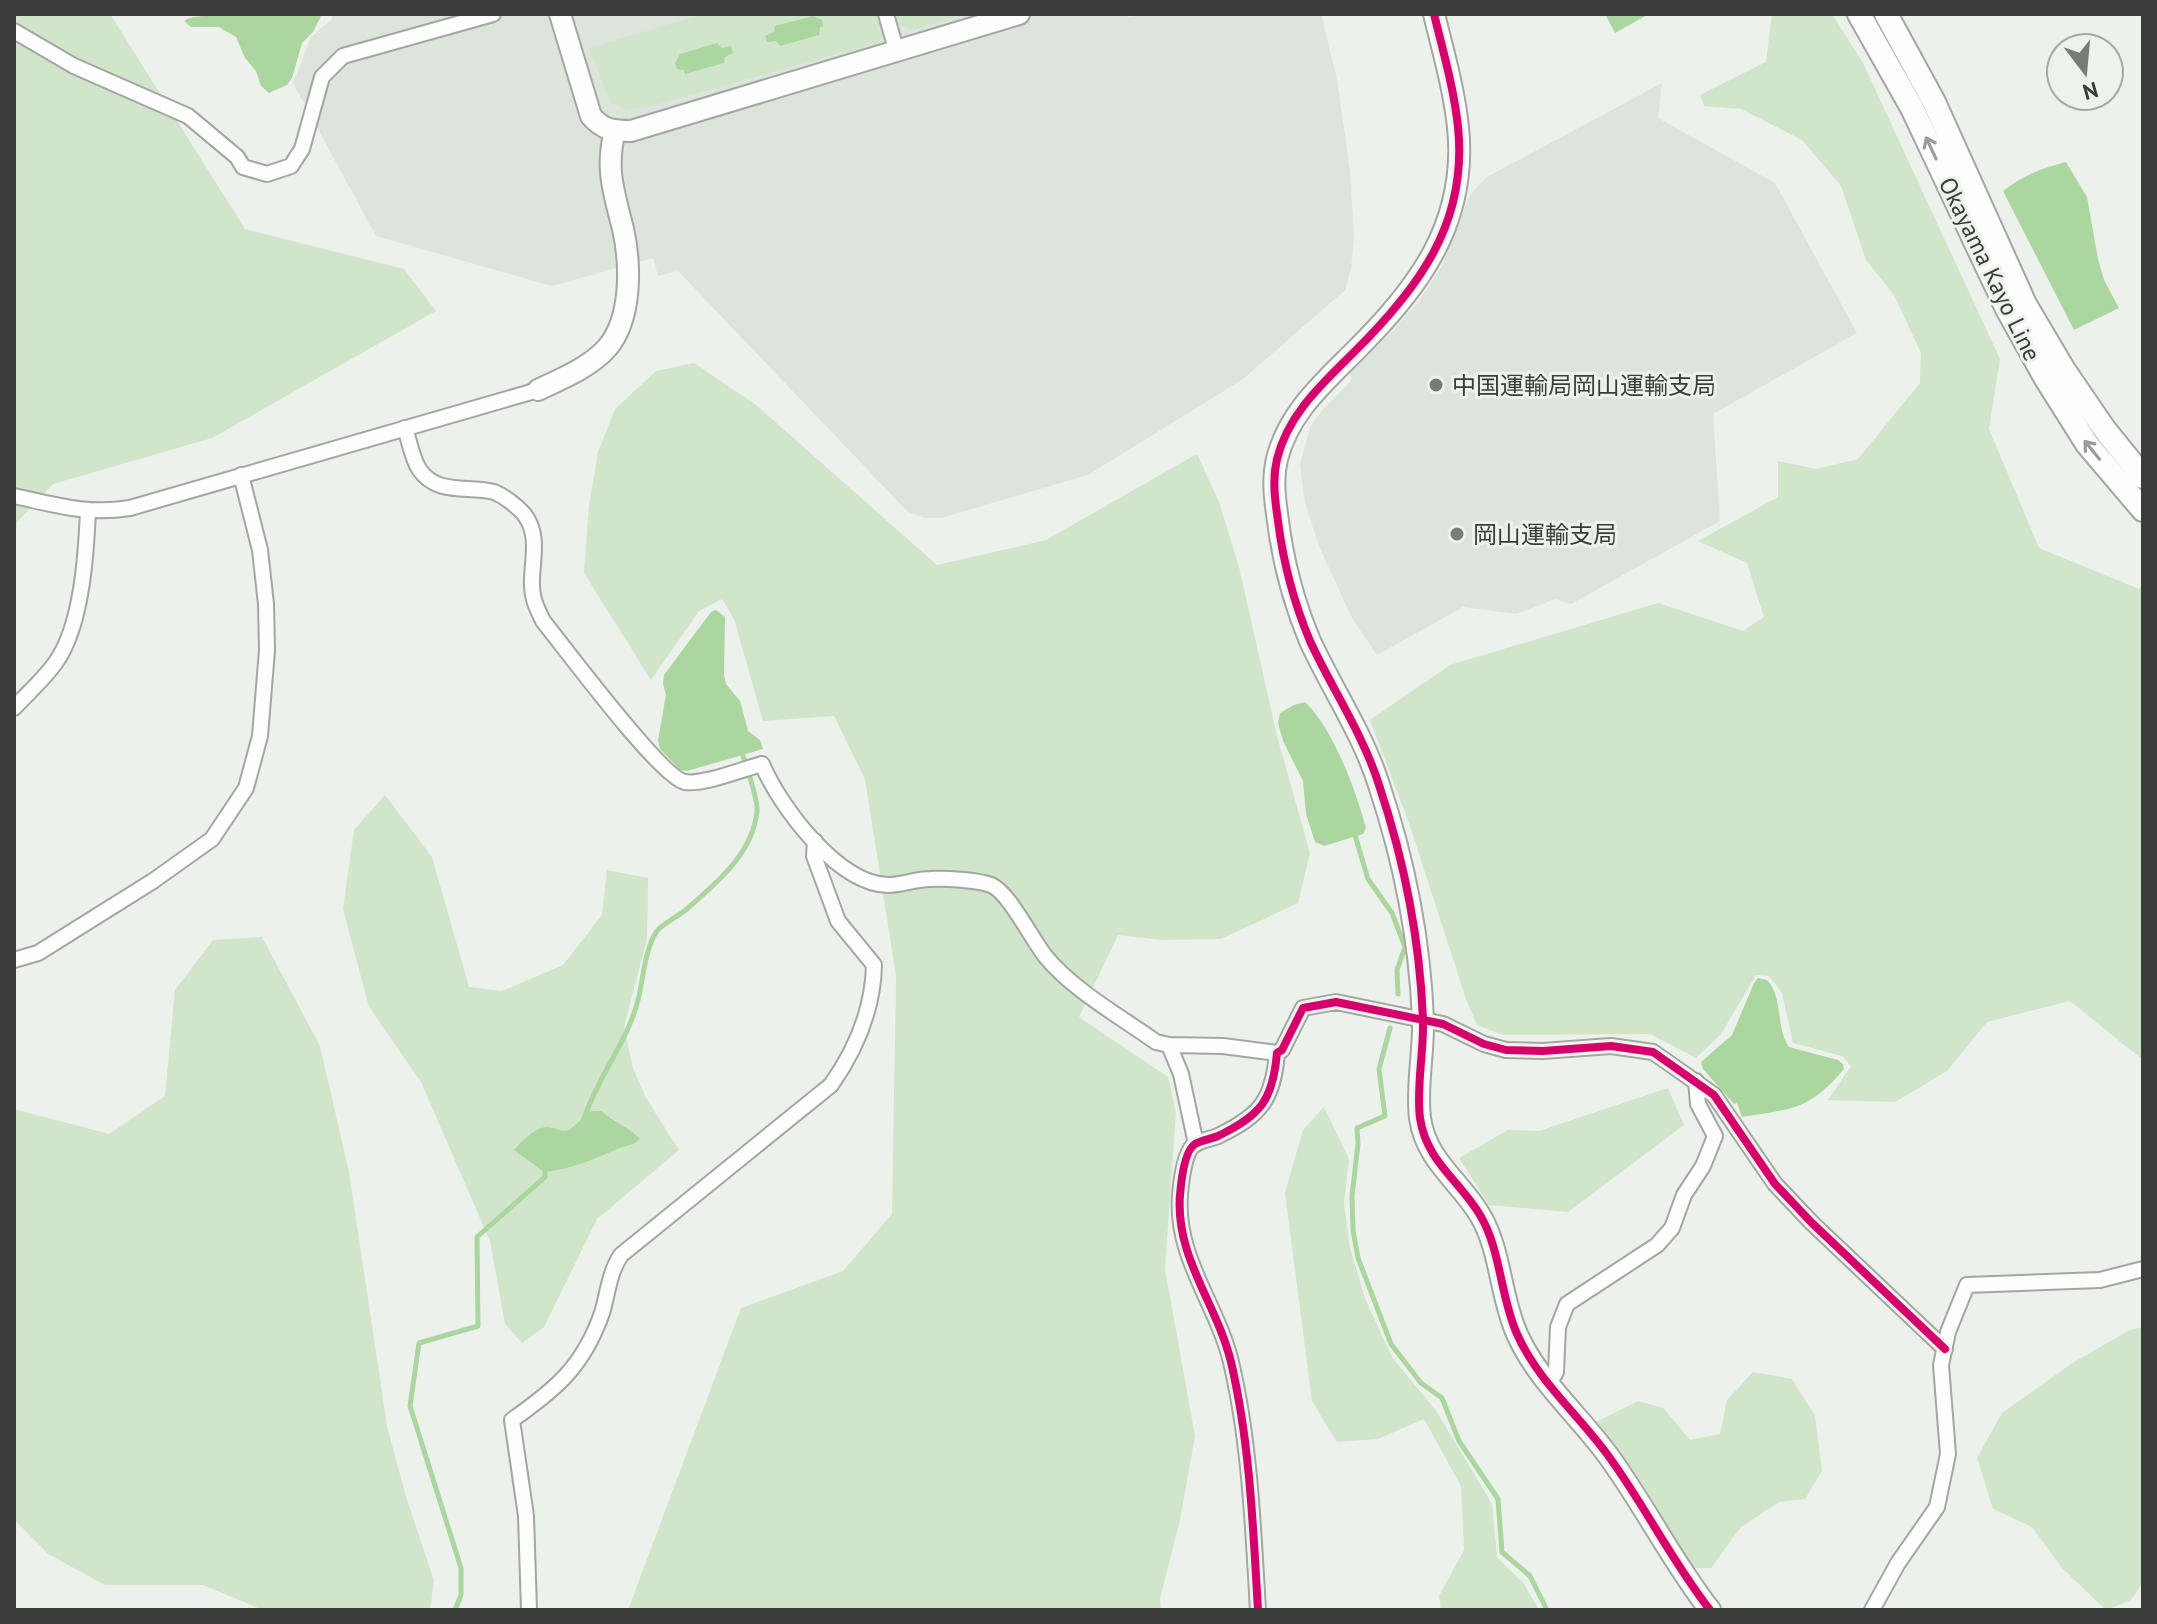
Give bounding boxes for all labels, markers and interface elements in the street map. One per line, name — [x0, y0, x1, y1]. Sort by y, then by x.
north arrow — [2045, 32, 2125, 112]
text: N — [2080, 76, 2101, 107]
one-way arrow — [1923, 136, 1938, 160]
street label: Okayama Kayo Line — [1932, 172, 2048, 366]
place label: 中国運輸局岡山運輸支局 — [1452, 370, 1716, 401]
marker: 中国運輸局岡山運輸支局 — [1427, 376, 1445, 394]
one-way arrow — [2084, 440, 2101, 461]
place label: 岡山運輸支局 — [1473, 519, 1617, 550]
marker: 岡山運輸支局 — [1448, 525, 1466, 543]

